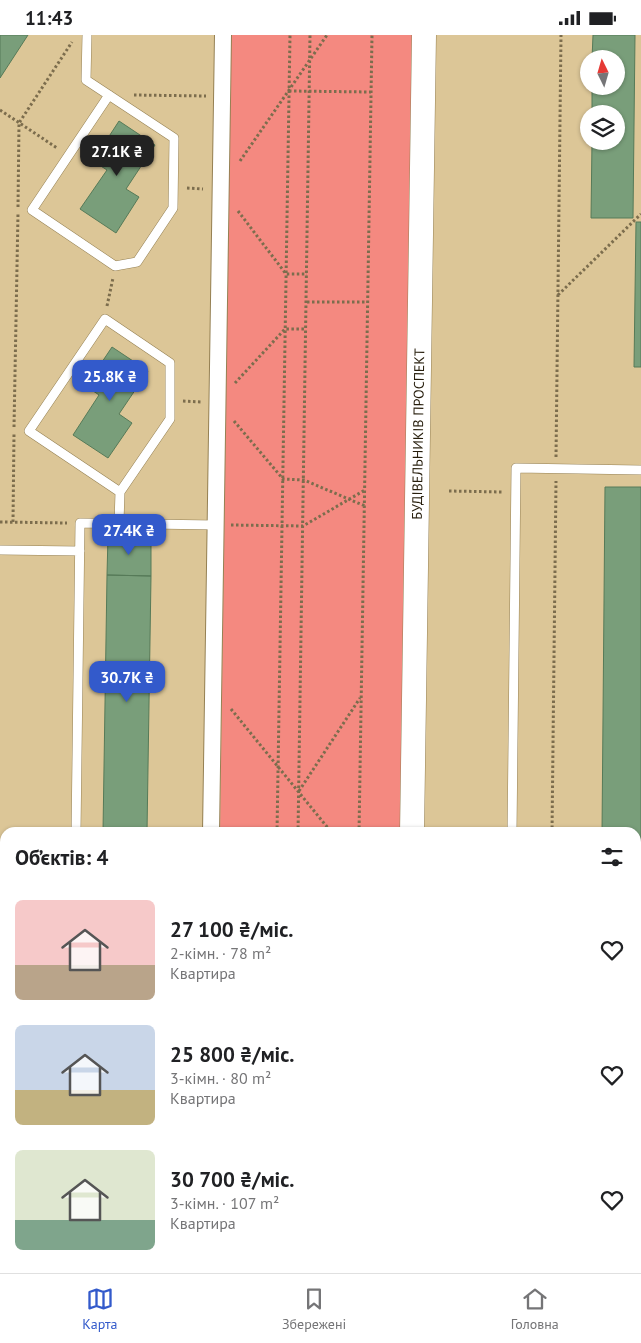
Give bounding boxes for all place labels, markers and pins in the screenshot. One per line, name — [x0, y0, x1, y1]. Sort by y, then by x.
pin: 27.1K ₴ — [71, 135, 163, 177]
pin: 25.8K ₴ — [64, 359, 156, 402]
pin: 27.4K ₴ — [83, 513, 175, 556]
pin: 30.7K ₴ — [81, 661, 173, 703]

